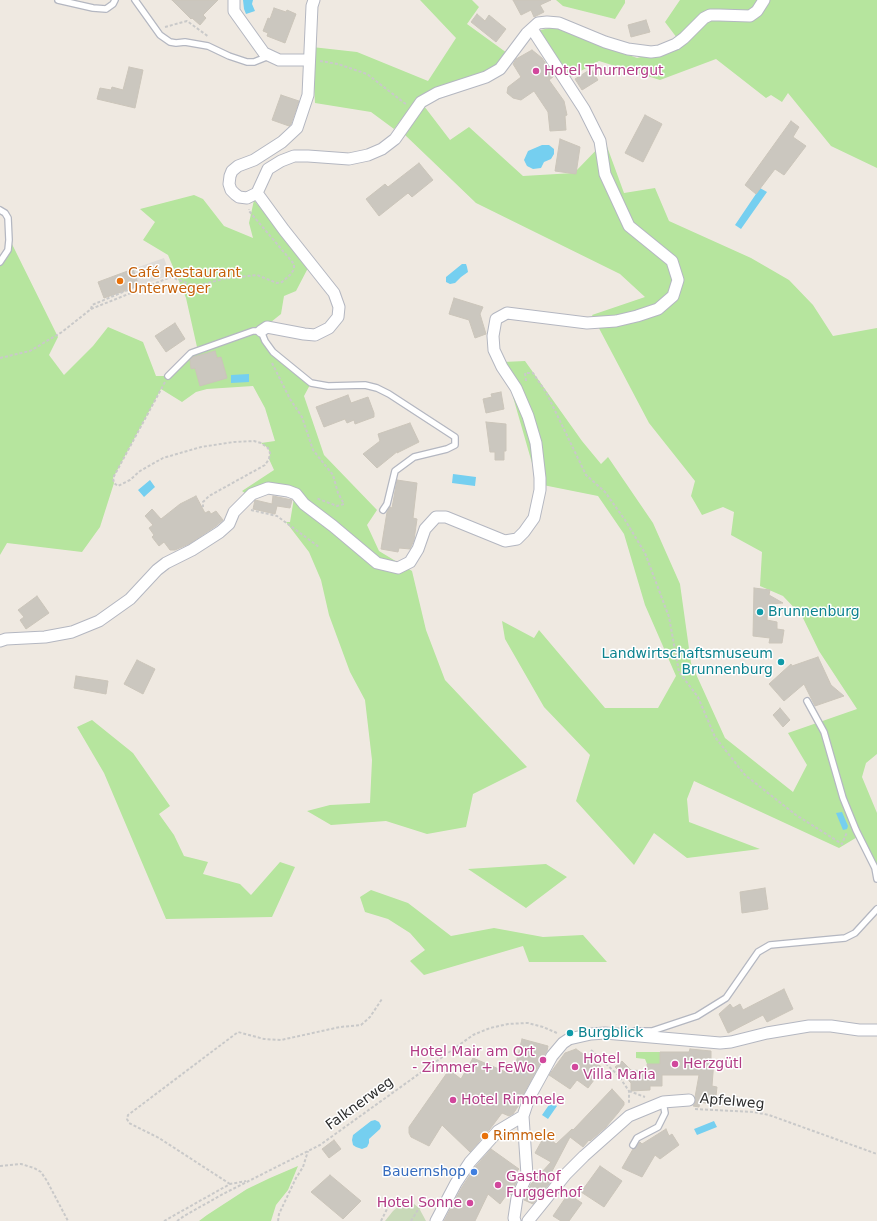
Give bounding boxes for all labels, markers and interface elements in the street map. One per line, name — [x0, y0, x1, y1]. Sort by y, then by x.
place label: Hotel Thurnergut — [544, 63, 664, 79]
marker: Hotel Thurnergut — [531, 66, 541, 76]
place label: Café Restaurant Unterweger — [128, 265, 241, 298]
marker: Café Restaurant Unterweger — [115, 276, 125, 286]
place label: Brunnenburg — [768, 604, 860, 620]
marker: Brunnenburg — [755, 607, 765, 617]
place label: Landwirtschaftsmuseum Brunnenburg — [601, 646, 773, 678]
marker: Landwirtschaftsmuseum Brunnenburg — [776, 657, 786, 667]
place label: Burgblick — [578, 1025, 643, 1041]
marker: Burgblick — [565, 1028, 575, 1038]
place label: Hotel Mair am Ort - Zimmer + FeWo — [410, 1044, 535, 1076]
place label: Hotel Villa Maria — [583, 1051, 656, 1084]
marker: Hotel Mair am Ort - Zimmer + FeWo — [538, 1055, 548, 1065]
place label: Herzgütl — [683, 1056, 742, 1072]
marker: Herzgütl — [670, 1059, 680, 1069]
marker: Hotel Villa Maria — [570, 1062, 580, 1072]
street label: Falknerweg — [323, 1074, 397, 1134]
street label: Apfelweg — [699, 1091, 765, 1113]
place label: Hotel Rimmele — [461, 1092, 565, 1108]
marker: Hotel Rimmele — [448, 1095, 458, 1105]
place label: Rimmele — [493, 1128, 555, 1144]
marker: Rimmele — [480, 1131, 490, 1141]
place label: Bauernshop — [382, 1164, 466, 1180]
marker: Bauernshop — [469, 1167, 479, 1177]
place label: Gasthof Furggerhof — [506, 1169, 582, 1202]
marker: Gasthof Furggerhof — [493, 1180, 503, 1190]
place label: Hotel Sonne — [377, 1195, 462, 1211]
marker: Hotel Sonne — [465, 1198, 475, 1208]

